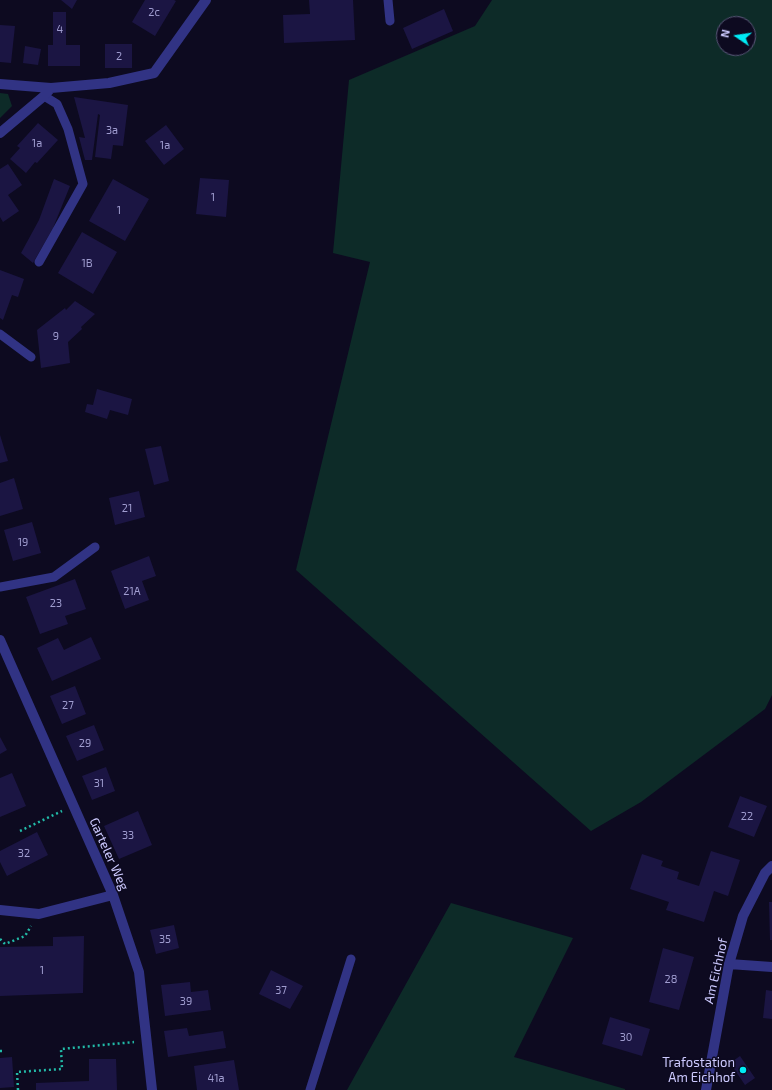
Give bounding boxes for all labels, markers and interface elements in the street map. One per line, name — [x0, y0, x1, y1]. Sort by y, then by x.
house number: 2c — [148, 5, 160, 19]
north arrow — [716, 16, 756, 56]
house number: 4 — [57, 22, 63, 36]
text: N — [718, 28, 732, 39]
house number: 2 — [116, 49, 122, 63]
house number: 3a — [106, 123, 118, 137]
house number: 1a — [32, 136, 42, 150]
house number: 1a — [160, 138, 170, 152]
house number: 1 — [211, 190, 215, 204]
house number: 1 — [117, 203, 121, 217]
house number: 1B — [81, 256, 93, 270]
house number: 9 — [53, 329, 59, 343]
house number: 21 — [122, 501, 132, 515]
house number: 19 — [18, 535, 28, 549]
house number: 21A — [123, 584, 141, 598]
house number: 23 — [50, 596, 62, 610]
house number: 27 — [62, 698, 74, 712]
house number: 29 — [79, 736, 91, 750]
house number: 31 — [94, 776, 104, 790]
house number: 22 — [741, 809, 753, 823]
street label: Garteler Weg — [86, 815, 132, 893]
house number: 33 — [122, 828, 134, 842]
house number: 32 — [18, 846, 30, 860]
house number: 35 — [159, 932, 171, 946]
street label: Am Eichhof — [701, 937, 731, 1005]
house number: 1 — [40, 963, 44, 977]
house number: 28 — [665, 972, 677, 986]
house number: 37 — [275, 983, 287, 997]
house number: 39 — [180, 994, 192, 1008]
house number: 30 — [620, 1030, 632, 1044]
place label: Trafostation Am Eichhof — [662, 1055, 735, 1086]
marker: Trafostation Am Eichhof — [738, 1065, 748, 1075]
house number: 41a — [207, 1071, 225, 1085]

